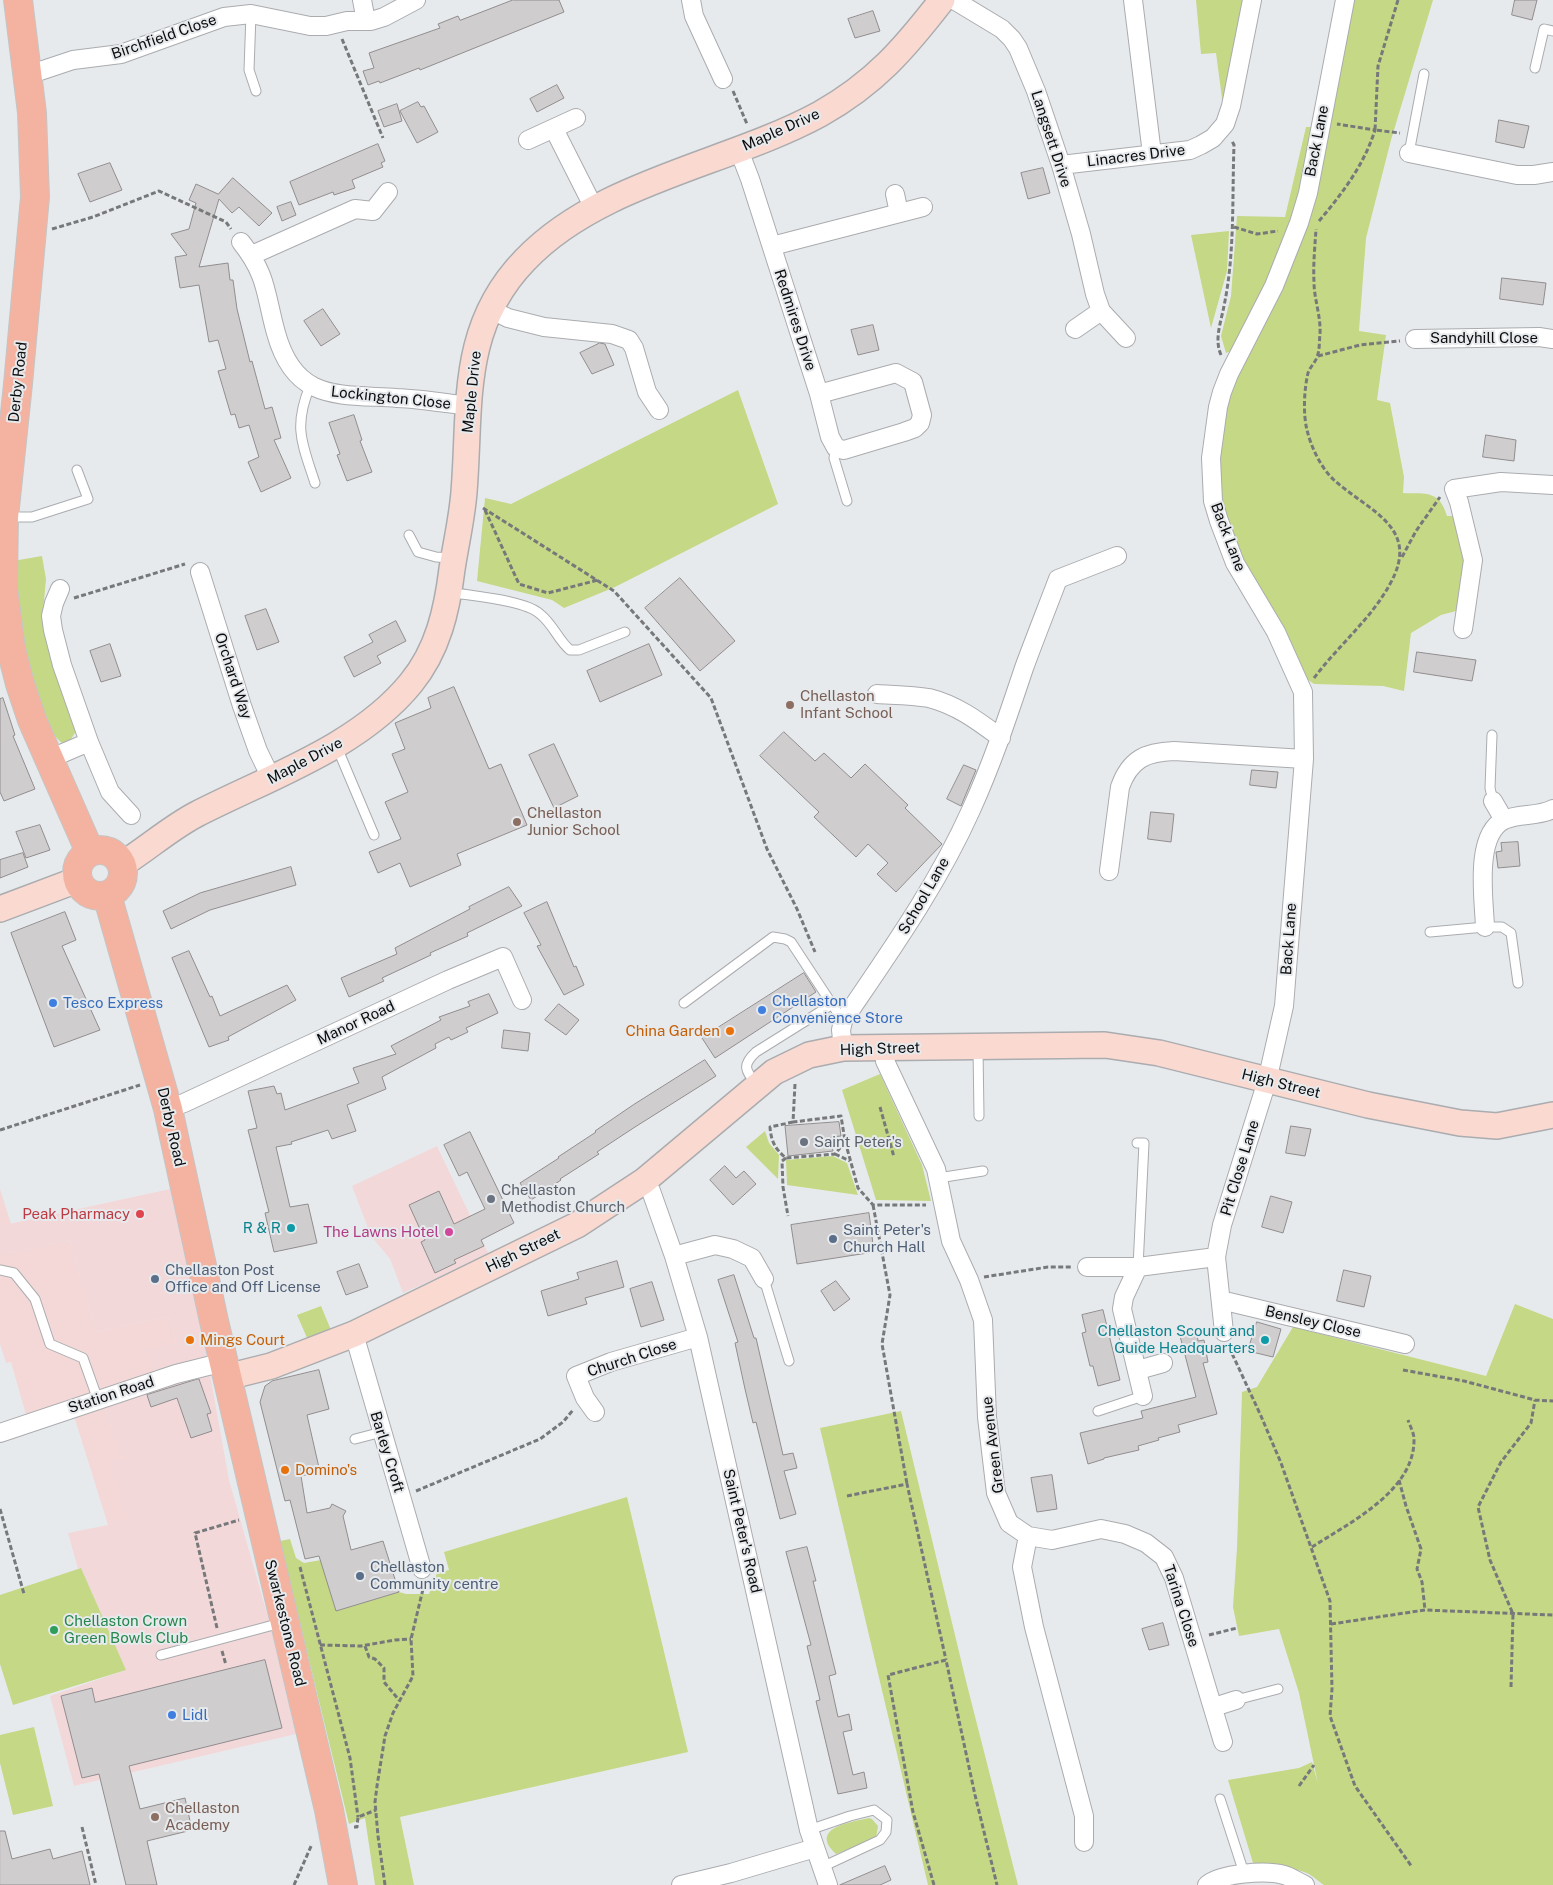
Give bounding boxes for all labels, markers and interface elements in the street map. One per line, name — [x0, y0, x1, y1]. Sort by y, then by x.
street label: Birchfield Close — [109, 11, 219, 63]
street label: Langsett Drive — [1027, 88, 1075, 190]
street label: Back Lane — [1301, 104, 1333, 178]
street label: Maple Drive — [740, 105, 822, 155]
street label: Linacres Drive — [1086, 141, 1186, 171]
street label: Redmires Drive — [770, 267, 820, 373]
street label: Sandyhill Close — [1430, 329, 1538, 347]
street label: Derby Road — [5, 341, 31, 423]
street label: Maple Drive — [459, 350, 485, 434]
street label: Lockington Close — [330, 383, 452, 413]
street label: Back Lane — [1207, 500, 1249, 574]
street label: Orchard Way — [211, 631, 255, 721]
place label: Chellaston Infant School — [800, 687, 893, 722]
marker: Chellaston Infant School — [784, 699, 796, 711]
street label: Maple Drive — [264, 734, 346, 788]
place label: Chellaston Junior School — [527, 804, 620, 839]
marker: Chellaston Junior School — [511, 816, 523, 828]
street label: School Lane — [895, 854, 953, 938]
street label: Back Lane — [1277, 902, 1301, 976]
place label: Chellaston Convenience Store — [772, 992, 903, 1027]
place label: Tesco Express — [63, 994, 163, 1012]
marker: Tesco Express — [47, 997, 59, 1009]
street label: Manor Road — [314, 997, 398, 1049]
marker: Chellaston Convenience Store — [756, 1004, 768, 1016]
place label: China Garden — [626, 1022, 720, 1040]
marker: China Garden — [724, 1025, 736, 1037]
street label: High Street — [839, 1039, 921, 1059]
street label: High Street — [1240, 1066, 1322, 1102]
street label: Derby Road — [153, 1086, 189, 1168]
street label: Pit Close Lane — [1217, 1118, 1263, 1218]
place label: Saint Peter's — [814, 1133, 902, 1151]
marker: Saint Peter's — [798, 1136, 810, 1148]
place label: Chellaston Methodist Church — [501, 1181, 625, 1216]
marker: Chellaston Methodist Church — [485, 1193, 497, 1205]
place label: Peak Pharmacy — [22, 1205, 130, 1223]
marker: Peak Pharmacy — [134, 1208, 146, 1220]
place label: R & R — [243, 1219, 281, 1237]
place label: Saint Peter's Church Hall — [843, 1221, 931, 1256]
marker: R & R — [285, 1222, 297, 1234]
place label: The Lawns Hotel — [323, 1223, 439, 1241]
street label: High Street — [483, 1225, 563, 1277]
marker: The Lawns Hotel — [443, 1226, 455, 1238]
marker: Saint Peter's Church Hall — [827, 1233, 839, 1245]
place label: Chellaston Post Office and Off License — [165, 1261, 321, 1296]
marker: Chellaston Post Office and Off License — [149, 1273, 161, 1285]
street label: Bensley Close — [1263, 1302, 1363, 1342]
place label: Chellaston Scount and Guide Headquarters — [1098, 1322, 1255, 1357]
place label: Mings Court — [200, 1331, 285, 1349]
marker: Mings Court — [184, 1334, 196, 1346]
marker: Chellaston Scount and Guide Headquarters — [1259, 1334, 1271, 1346]
street label: Church Close — [585, 1335, 679, 1381]
street label: Station Road — [66, 1373, 156, 1417]
street label: Green Avenue — [978, 1395, 1008, 1495]
street label: Barley Croft — [366, 1409, 408, 1495]
place label: Domino's — [295, 1461, 357, 1479]
marker: Domino's — [279, 1464, 291, 1476]
street label: Saint Peter's Road — [719, 1467, 765, 1595]
street label: Swarkestone Road — [261, 1558, 309, 1688]
place label: Chellaston Community centre — [370, 1558, 498, 1593]
street label: Tarina Close — [1159, 1563, 1203, 1649]
marker: Chellaston Community centre — [354, 1570, 366, 1582]
place label: Chellaston Crown Green Bowls Club — [64, 1612, 188, 1647]
marker: Chellaston Crown Green Bowls Club — [48, 1624, 60, 1636]
place label: Lidl — [182, 1706, 208, 1724]
marker: Lidl — [166, 1709, 178, 1721]
place label: Chellaston Academy — [165, 1799, 240, 1834]
marker: Chellaston Academy — [149, 1811, 161, 1823]

